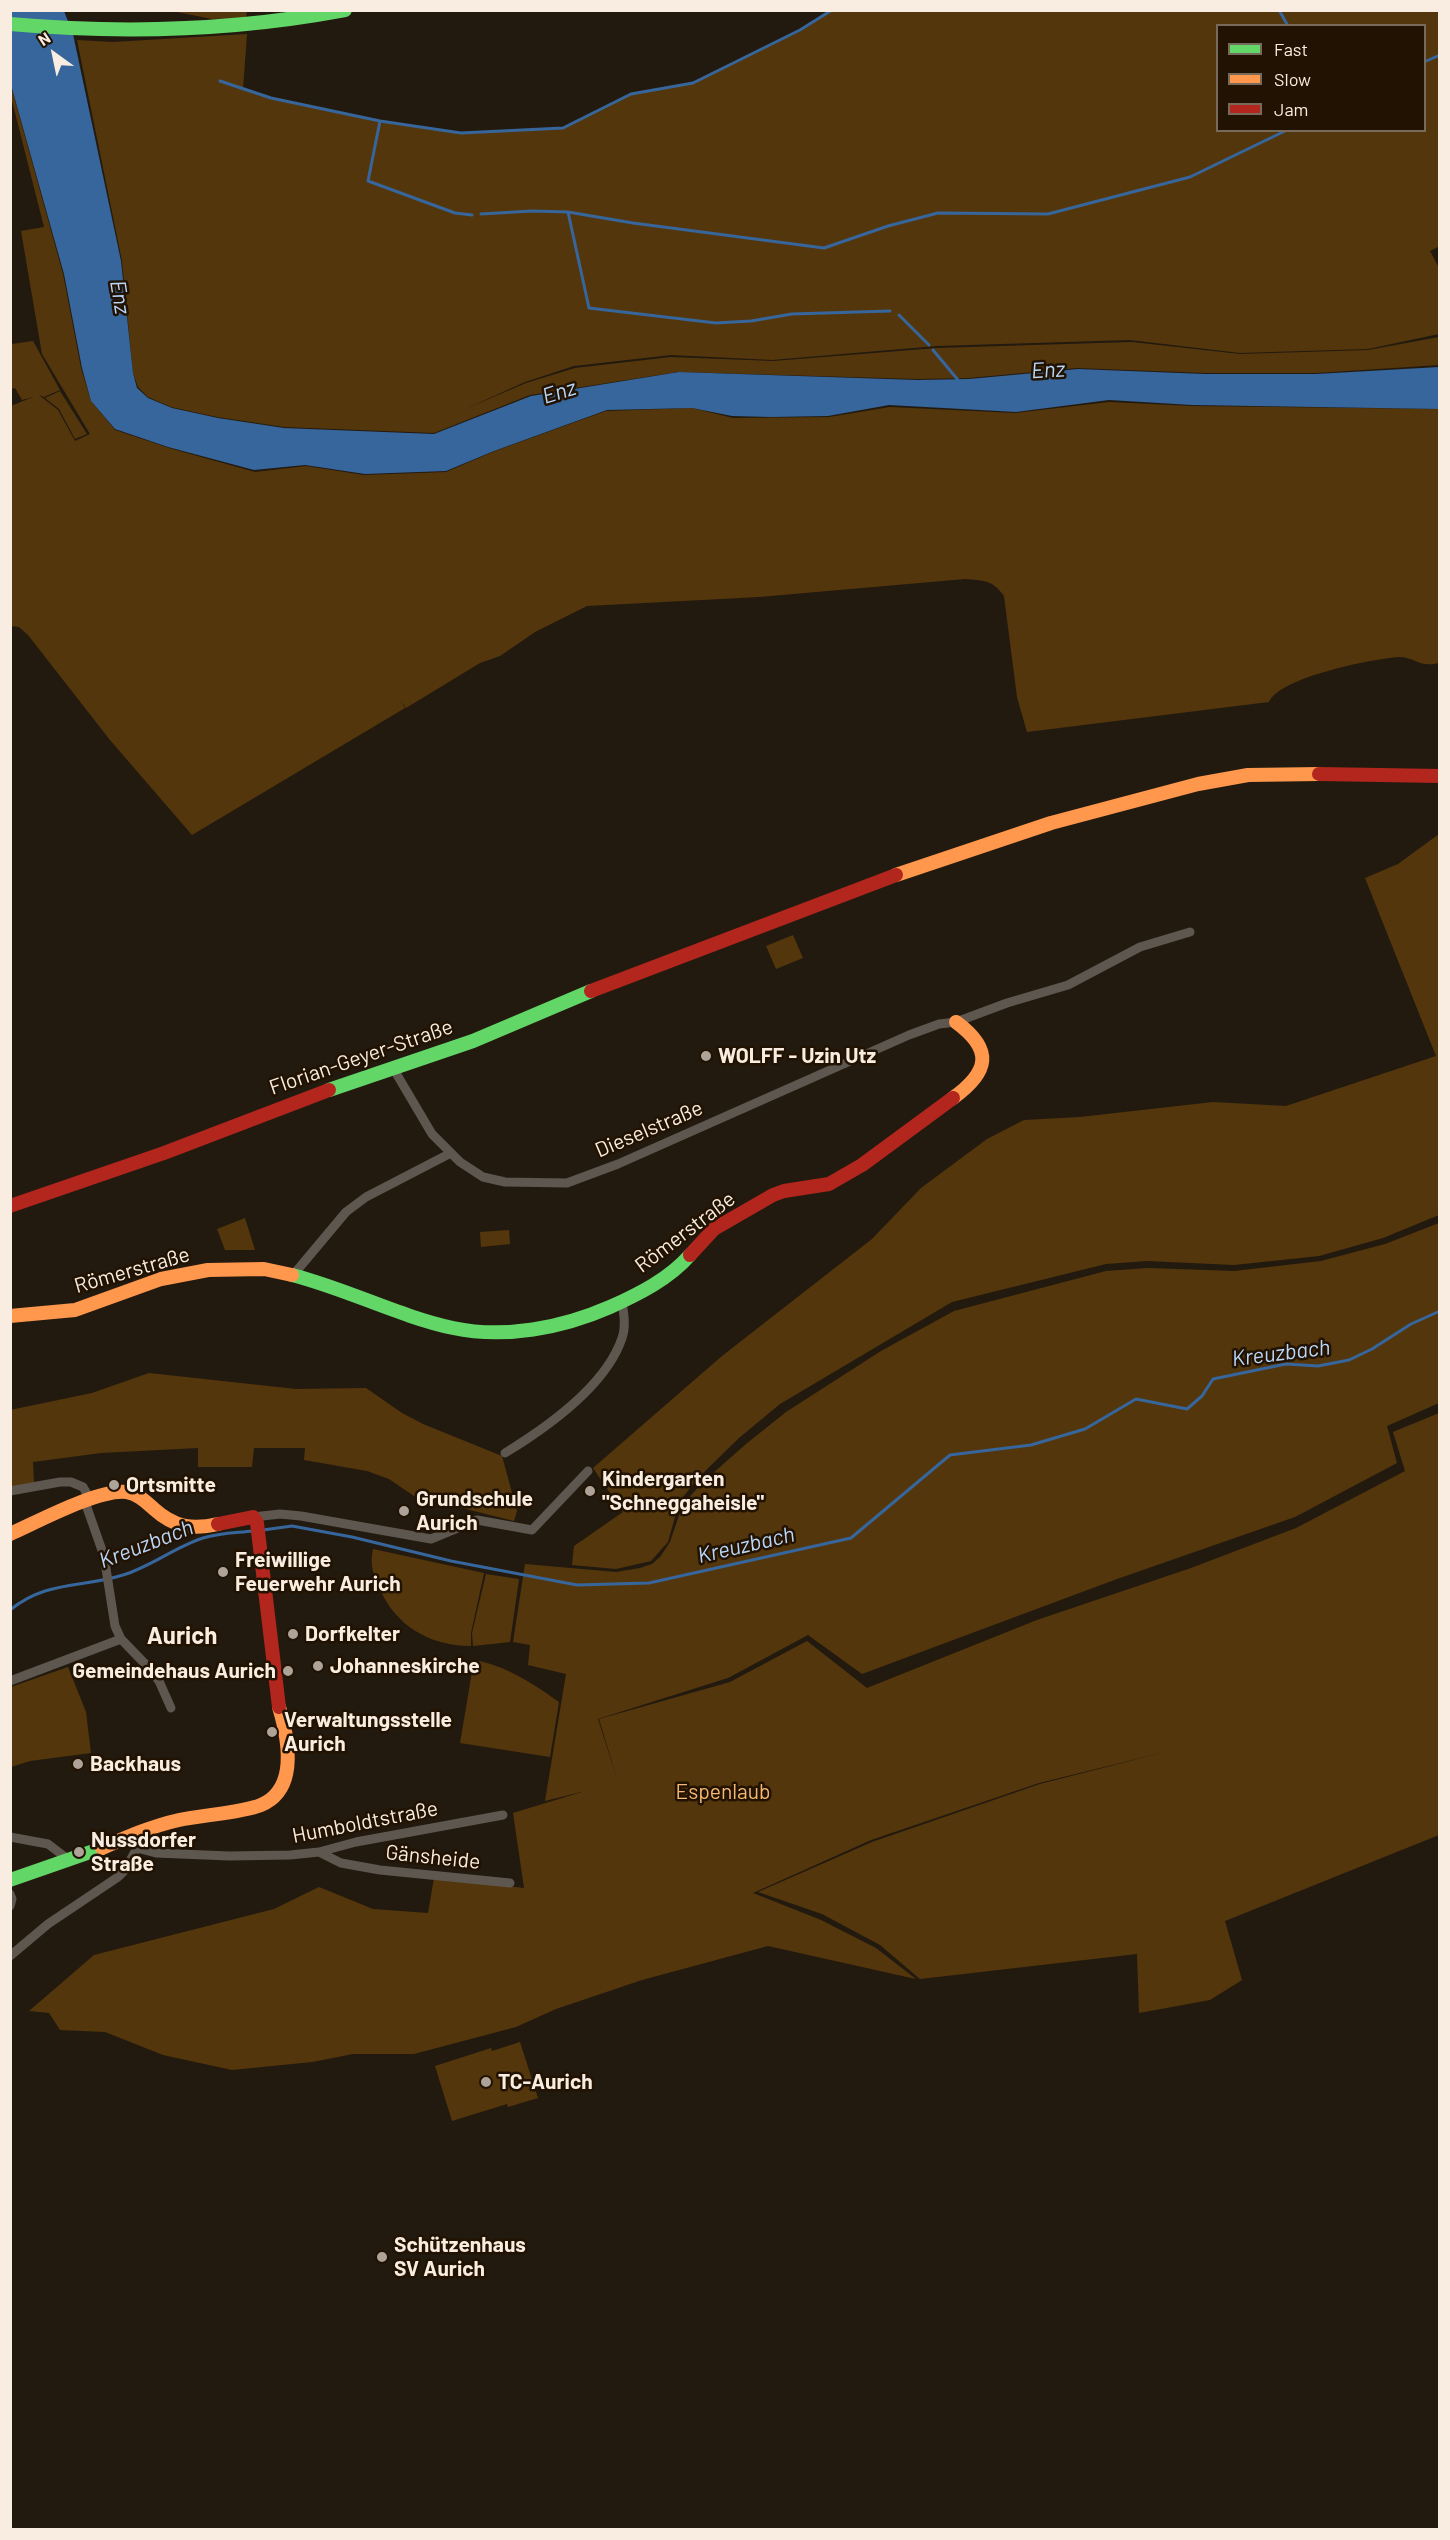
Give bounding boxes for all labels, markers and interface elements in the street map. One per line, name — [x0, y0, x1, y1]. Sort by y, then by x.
north arrow — [24, 24, 84, 84]
legend — [1216, 24, 1426, 132]
text: N — [34, 28, 54, 49]
text: Fast — [1274, 38, 1308, 60]
text: Slow — [1274, 68, 1311, 90]
text: Jam — [1274, 98, 1308, 120]
water label: Enz — [104, 278, 136, 316]
water label: Enz — [1030, 356, 1066, 384]
water label: Enz — [539, 374, 579, 410]
street label: Florian-Geyer-Straße — [266, 1014, 456, 1100]
place label: WOLFF - Uzin Utz — [718, 1043, 876, 1069]
marker: WOLFF - Uzin Utz — [699, 1049, 713, 1063]
street label: Dieselstraße — [591, 1095, 707, 1163]
street label: Römerstraße — [630, 1186, 740, 1278]
street label: Römerstraße — [71, 1241, 193, 1299]
water label: Kreuzbach — [1230, 1334, 1332, 1372]
place label: Kindergarten "Schneggaheisle" — [602, 1466, 764, 1516]
place label: Ortsmitte — [126, 1472, 216, 1498]
marker: Ortsmitte — [107, 1478, 121, 1492]
marker: Kindergarten "Schneggaheisle" — [583, 1484, 597, 1498]
place label: Grundschule Aurich — [416, 1486, 533, 1536]
marker: Grundschule Aurich — [397, 1504, 411, 1518]
water label: Kreuzbach — [95, 1514, 197, 1574]
water label: Kreuzbach — [695, 1521, 797, 1569]
place label: Freiwillige Feuerwehr Aurich — [235, 1547, 401, 1597]
marker: Freiwillige Feuerwehr Aurich — [216, 1565, 230, 1579]
place label: Dorfkelter — [305, 1621, 400, 1647]
district label: Aurich — [147, 1622, 217, 1650]
marker: Dorfkelter — [286, 1627, 300, 1641]
place label: Johanneskirche — [330, 1653, 480, 1679]
place label: Gemeindehaus Aurich — [72, 1658, 276, 1684]
marker: Johanneskirche — [311, 1659, 325, 1673]
marker: Gemeindehaus Aurich — [281, 1664, 295, 1678]
place label: Verwaltungsstelle Aurich — [284, 1707, 452, 1757]
marker: Verwaltungsstelle Aurich — [265, 1725, 279, 1739]
place label: Backhaus — [90, 1751, 181, 1777]
marker: Backhaus — [71, 1757, 85, 1771]
park label: Espenlaub — [675, 1779, 771, 1805]
street label: Humboldtstraße — [290, 1796, 440, 1848]
place label: Nussdorfer Straße — [91, 1827, 196, 1877]
street label: Gänsheide — [384, 1839, 482, 1875]
marker: Nussdorfer Straße — [72, 1845, 86, 1859]
place label: TC-Aurich — [498, 2069, 593, 2095]
marker: TC-Aurich — [479, 2075, 493, 2089]
place label: Schützenhaus SV Aurich — [394, 2232, 526, 2282]
marker: Schützenhaus SV Aurich — [375, 2250, 389, 2264]

